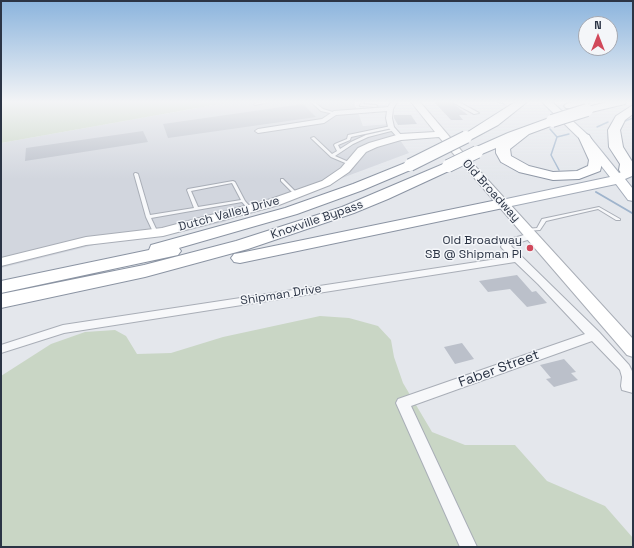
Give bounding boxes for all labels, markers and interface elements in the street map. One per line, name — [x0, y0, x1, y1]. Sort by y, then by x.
north arrow — [578, 16, 618, 56]
text: N — [594, 18, 602, 32]
street label: Old Broadway — [459, 157, 523, 225]
street label: Dutch Valley Drive — [177, 194, 281, 234]
street label: Knoxville Bypass — [269, 197, 365, 243]
place label: Old Broadway SB @ Shipman Pl — [425, 234, 522, 262]
marker: Old Broadway SB @ Shipman Pl — [525, 243, 535, 253]
street label: Shipman Drive — [239, 281, 323, 309]
street label: Faber Street — [456, 347, 542, 391]

